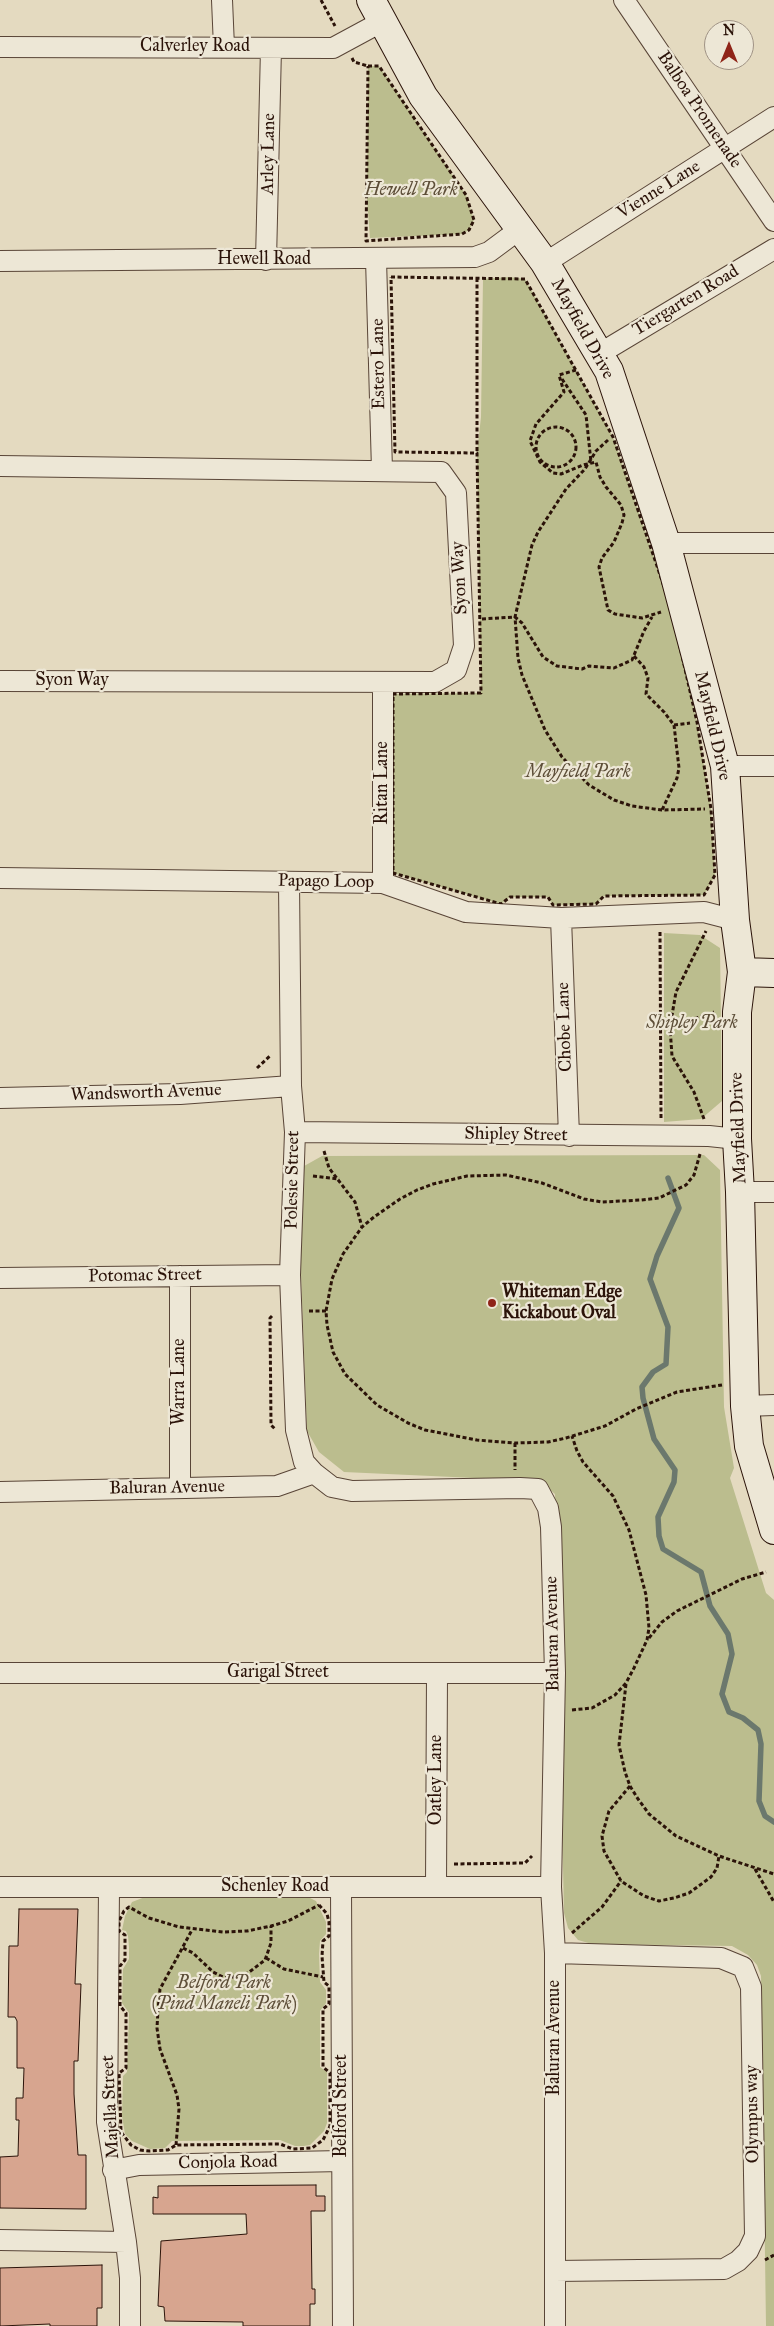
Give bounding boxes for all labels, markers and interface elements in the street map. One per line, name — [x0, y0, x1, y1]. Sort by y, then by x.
north arrow — [704, 20, 754, 70]
text: N — [723, 22, 735, 39]
street label: Calverley Road — [140, 36, 250, 58]
street label: Balboa Promenade — [652, 47, 746, 173]
street label: Arley Lane — [257, 113, 281, 195]
street label: Vienne Lane — [613, 156, 705, 224]
park label: Hewell Park — [364, 180, 458, 202]
street label: Hewell Road — [217, 249, 311, 271]
street label: Tiergarten Road — [629, 261, 743, 341]
street label: Mayfield Drive — [545, 275, 619, 383]
street label: Estero Lane — [367, 318, 391, 410]
street label: Syon Way — [447, 541, 473, 615]
street label: Mayfield Drive — [689, 669, 735, 783]
street label: Syon Way — [35, 670, 109, 692]
street label: Ritan Lane — [372, 741, 394, 825]
park label: Mayfield Park — [525, 762, 631, 784]
street label: Papago Loop — [278, 870, 374, 894]
street label: Chobe Lane — [553, 982, 577, 1072]
park label: Shipley Park — [646, 1013, 738, 1035]
street label: Mayfield Drive — [726, 1072, 752, 1184]
street label: Wandsworth Avenue — [70, 1080, 222, 1106]
street label: Shipley Street — [464, 1123, 568, 1147]
street label: Polesie Street — [281, 1130, 305, 1230]
street label: Potomac Street — [88, 1264, 202, 1288]
place label: Whiteman Edge Kickabout Oval — [502, 1282, 622, 1325]
marker: Whiteman Edge Kickabout Oval — [486, 1297, 498, 1309]
street label: Warra Lane — [169, 1339, 191, 1425]
street label: Baluran Avenue — [109, 1476, 225, 1500]
street label: Baluran Avenue — [541, 1576, 565, 1692]
street label: Garigal Street — [227, 1662, 329, 1684]
street label: Oatley Lane — [426, 1735, 448, 1825]
street label: Schenley Road — [221, 1876, 329, 1898]
park label: Belford Park (Pind Maneli Park) — [151, 1973, 297, 2016]
street label: Baluran Avenue — [544, 1980, 566, 2096]
street label: Belford Street — [331, 2054, 353, 2158]
street label: Majella Street — [97, 2055, 125, 2159]
street label: Olympus way — [741, 2065, 765, 2163]
street label: Conjola Road — [178, 2151, 278, 2175]

